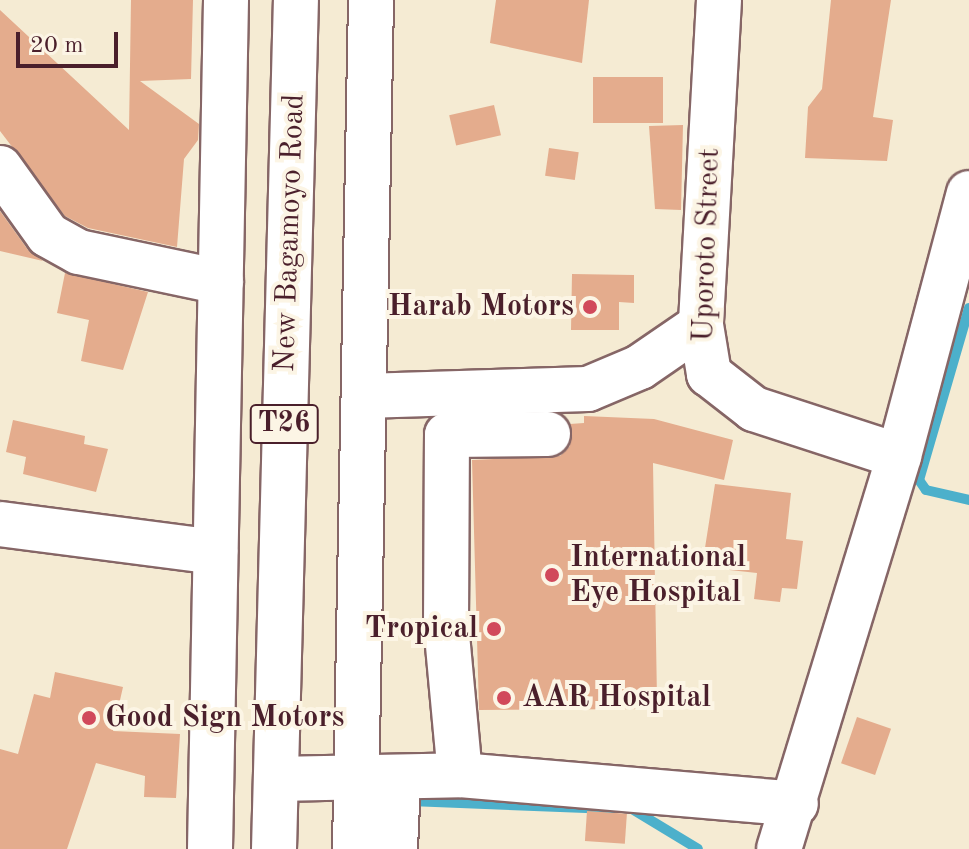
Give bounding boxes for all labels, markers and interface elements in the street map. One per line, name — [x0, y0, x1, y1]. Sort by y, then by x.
scale bar — [20, 16, 122, 66]
text: 20 m — [30, 34, 84, 58]
street label: New Bagamoyo Road — [267, 93, 313, 373]
street label: Uporoto Street — [686, 147, 728, 343]
place label: Harab Motors — [388, 289, 574, 325]
marker: Harab Motors — [581, 298, 599, 316]
road number: T26 — [248, 400, 320, 448]
place label: International Eye Hospital — [570, 540, 746, 610]
marker: International Eye Hospital — [541, 564, 563, 586]
place label: Tropical — [365, 611, 478, 647]
marker: Tropical — [485, 620, 503, 638]
place label: AAR Hospital — [522, 680, 711, 716]
marker: AAR Hospital — [493, 687, 515, 709]
place label: Good Sign Motors — [105, 700, 344, 736]
marker: Good Sign Motors — [80, 709, 98, 727]

